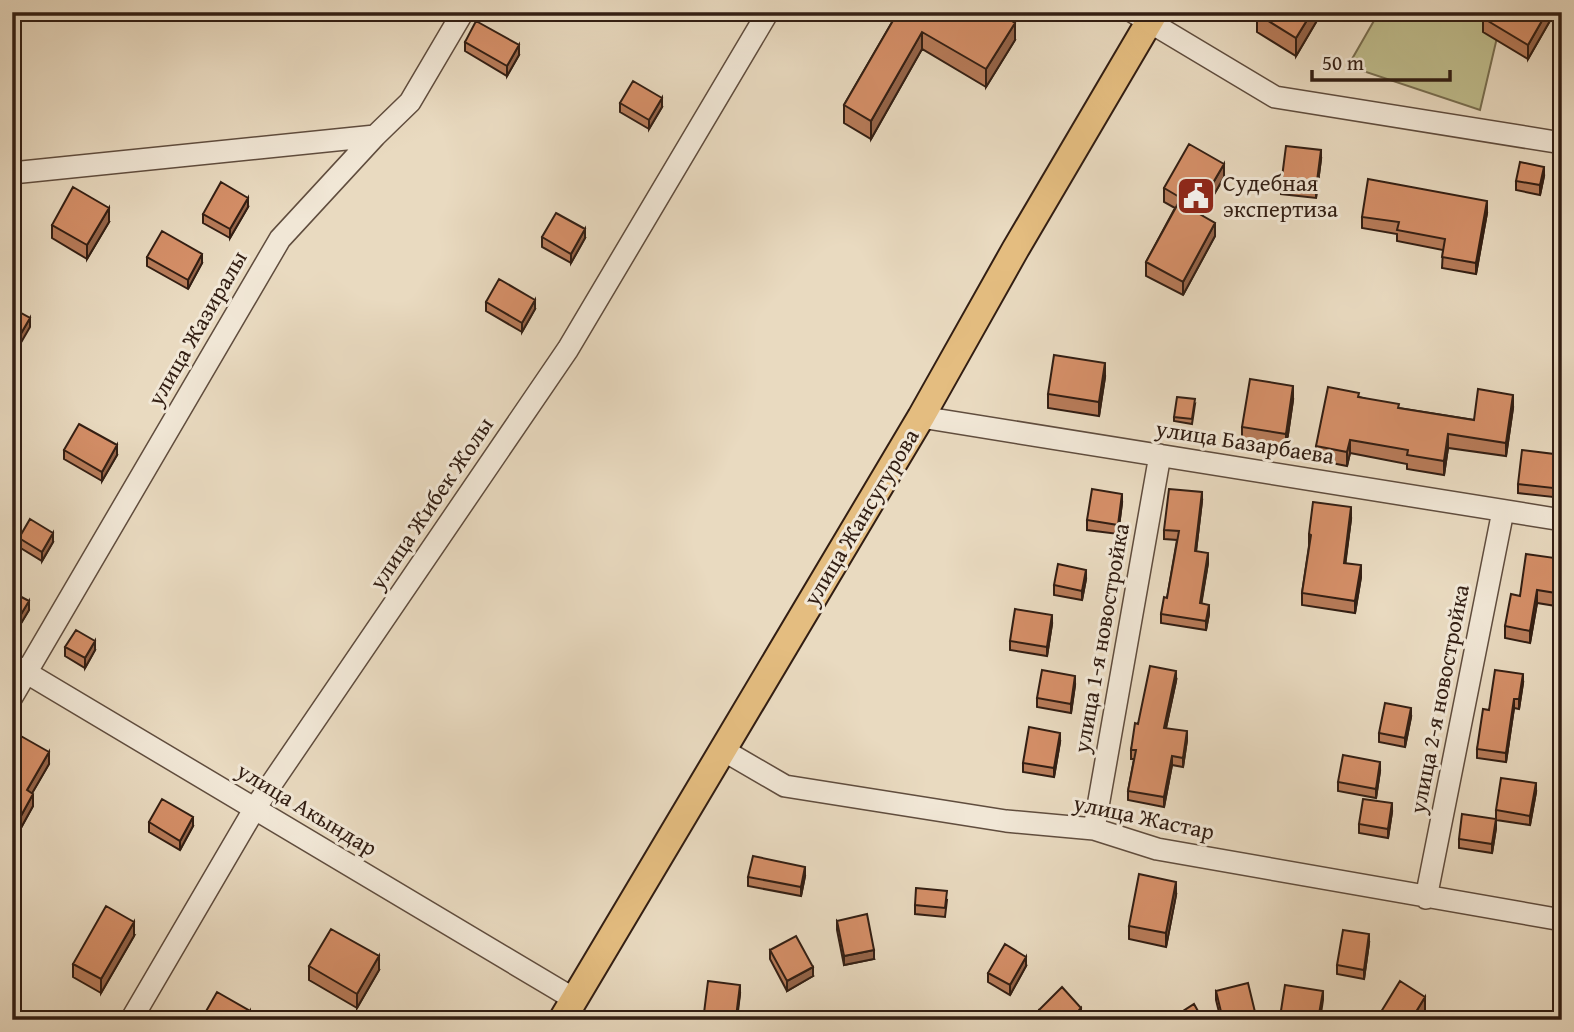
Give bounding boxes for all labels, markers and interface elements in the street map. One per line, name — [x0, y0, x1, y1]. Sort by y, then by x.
scale bar — [1312, 38, 1450, 82]
text: 50 m — [1322, 47, 1364, 78]
place label: Судебная экспертиза — [1223, 166, 1338, 225]
public building icon: Судебная экспертиза — [1175, 175, 1217, 217]
street label: улица Жазиралы — [138, 244, 254, 412]
street label: улица Жибек Жолы — [360, 410, 501, 596]
street label: улица Базарбаева — [1153, 411, 1337, 472]
street label: улица Жансугурова — [794, 422, 927, 612]
street label: улица 1-я новостройка — [1064, 520, 1137, 756]
street label: улица 2-я новостройка — [1400, 581, 1477, 817]
street label: улица Акындар — [230, 753, 384, 864]
street label: улица Жастар — [1070, 785, 1218, 848]

